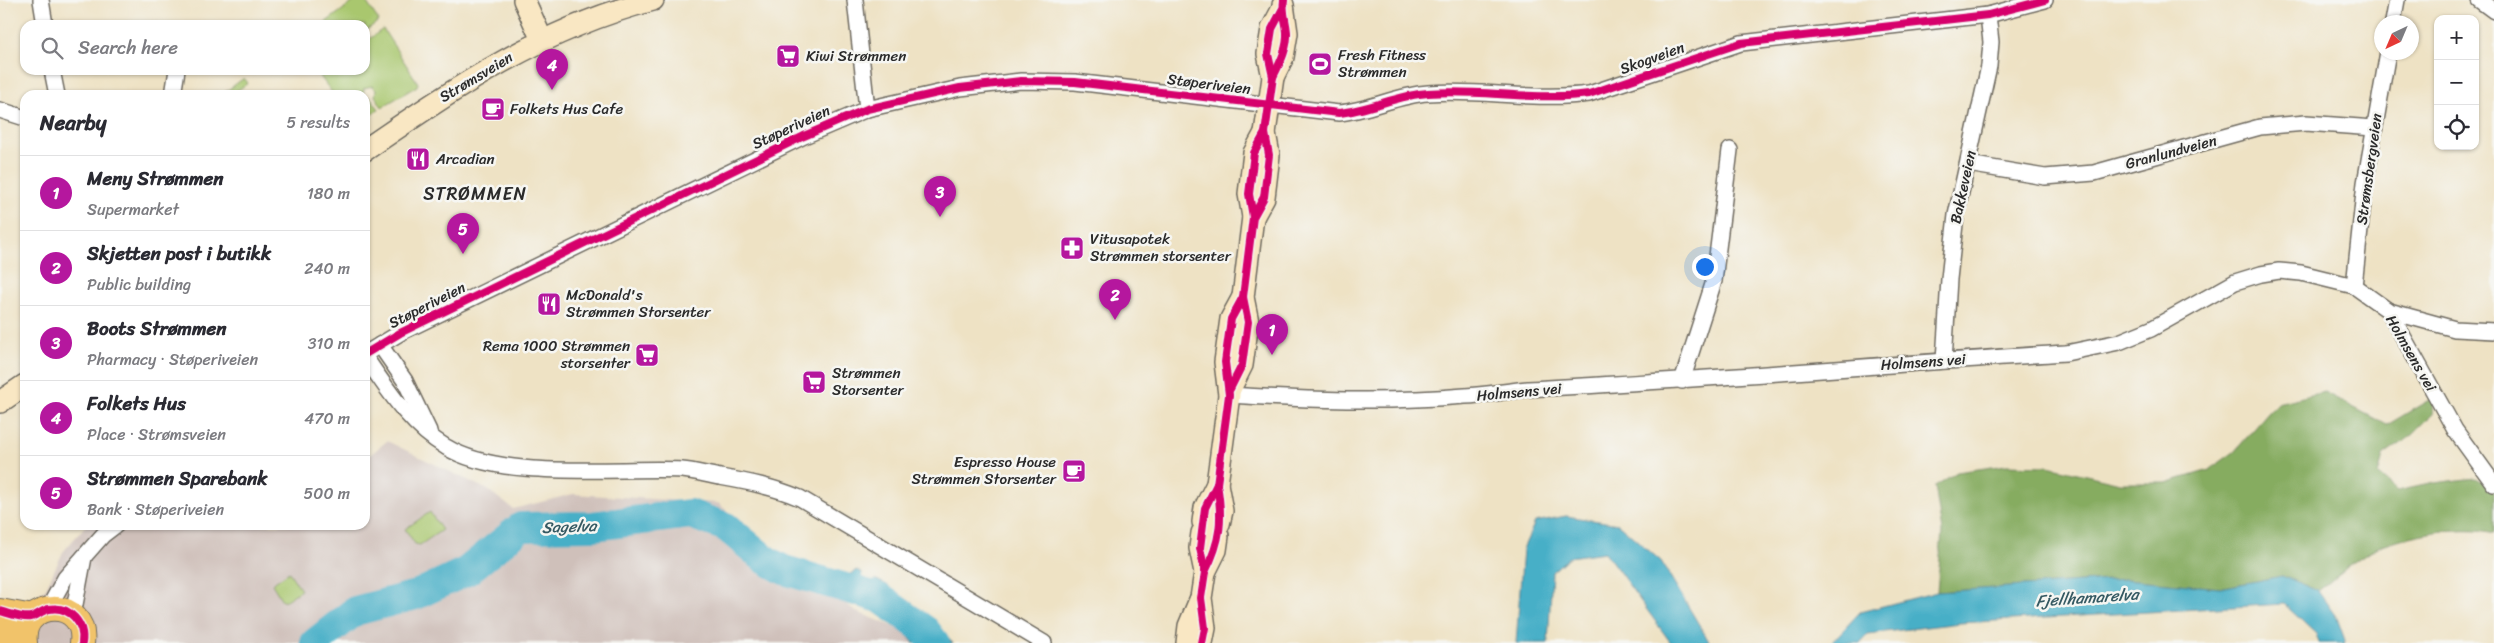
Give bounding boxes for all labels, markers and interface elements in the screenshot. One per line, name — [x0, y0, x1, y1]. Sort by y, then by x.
north arrow — [2374, 15, 2419, 60]
map controls — [2434, 15, 2479, 150]
button: + — [2434, 15, 2479, 60]
search box — [20, 20, 370, 75]
text: Search here — [78, 31, 178, 64]
icon: search — [38, 34, 66, 62]
street label: Skogveien — [1616, 34, 1688, 82]
place label: Fresh Fitness Strømmen — [1338, 42, 1426, 85]
supermarket icon: Kiwi Strømmen — [775, 43, 801, 69]
place label: Kiwi Strømmen — [806, 43, 906, 69]
street label: Strømsveien — [434, 45, 518, 109]
pin: 4 — [536, 49, 568, 90]
sports icon: Fresh Fitness Strømmen — [1307, 51, 1333, 77]
button: − — [2434, 60, 2479, 105]
street label: Støperiveien — [1166, 66, 1252, 102]
cafe icon: Folkets Hus Cafe — [480, 96, 506, 122]
place label: Folkets Hus Cafe — [510, 96, 623, 122]
street label: Støperiveien — [748, 98, 834, 156]
text: Nearby — [40, 104, 106, 142]
button: locate — [2434, 105, 2479, 150]
text: 5 results — [286, 108, 350, 137]
street label: Strømsbergveien — [2348, 112, 2390, 226]
street label: Granlundveien — [2122, 127, 2220, 177]
restaurant icon: Arcadian — [405, 146, 431, 172]
place label: Arcadian — [435, 146, 495, 172]
street label: Bakkeveien — [1943, 148, 1983, 226]
text: Meny Strømmen — [87, 162, 224, 195]
pin: 3 — [924, 176, 956, 217]
district label: STRØMMEN — [423, 178, 527, 210]
text: 1 — [53, 179, 59, 208]
text: 180 m — [307, 179, 350, 208]
text: Supermarket — [87, 195, 179, 224]
pin: 5 — [447, 213, 479, 254]
place label: Vitusapotek Strømmen storsenter — [1090, 226, 1232, 269]
pharmacy icon: Vitusapotek Strømmen storsenter — [1059, 235, 1085, 261]
text: Skjetten post i butikk — [87, 237, 271, 270]
text: 2 — [51, 254, 61, 283]
text: 240 m — [304, 254, 350, 283]
your location — [1692, 254, 1718, 280]
text: Public building — [87, 270, 191, 299]
street label: Støperiveien — [384, 274, 470, 336]
pin: 2 — [1099, 279, 1131, 320]
place label: McDonald's Strømmen Storsenter — [566, 282, 711, 325]
restaurant icon: McDonald's Strømmen Storsenter — [536, 291, 562, 317]
street label: Holmsens vei — [2378, 310, 2444, 397]
text: Boots Strømmen — [87, 312, 227, 345]
pin: 1 — [1256, 314, 1288, 355]
text: 3 — [52, 329, 60, 358]
text: 310 m — [308, 329, 350, 358]
place label: Rema 1000 Strømmen storsenter — [483, 333, 631, 376]
supermarket icon: Rema 1000 Strømmen storsenter — [634, 342, 660, 368]
text: Pharmacy · Støperiveien — [87, 345, 258, 374]
street label: Holmsens vei — [1880, 346, 1967, 378]
place label: Strømmen Storsenter — [832, 360, 904, 403]
supermarket icon: Strømmen Storsenter — [801, 369, 827, 395]
street label: Holmsens vei — [1475, 375, 1563, 409]
text: Folkets Hus — [87, 387, 186, 420]
text: 4 — [51, 404, 61, 433]
text: 470 m — [304, 404, 350, 433]
text: Place · Strømsveien — [87, 420, 226, 449]
place label: Espresso House Strømmen Storsenter — [912, 449, 1057, 492]
cafe icon: Espresso House Strømmen Storsenter — [1061, 458, 1087, 484]
text: Strømmen Sparebank — [87, 462, 267, 495]
text: 5 — [51, 479, 61, 508]
text: 500 m — [304, 479, 350, 508]
text: Bank · Støperiveien — [87, 495, 224, 524]
water label: Sagelva — [541, 511, 599, 542]
water label: Fjellhamarelva — [2035, 579, 2141, 616]

